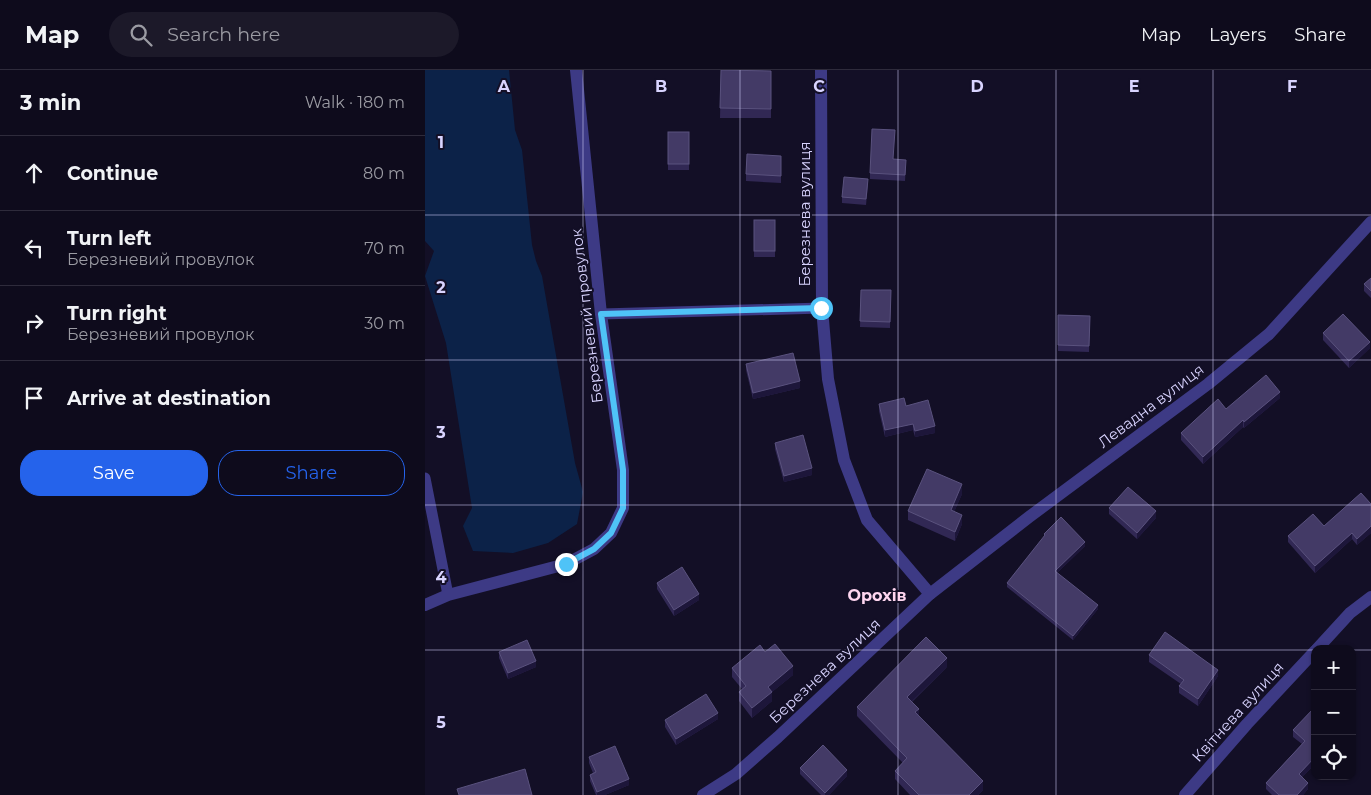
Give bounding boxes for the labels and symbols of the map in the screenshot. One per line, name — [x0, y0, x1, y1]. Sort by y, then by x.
text: A — [497, 77, 511, 96]
text: B — [655, 77, 667, 96]
text: C — [813, 77, 825, 96]
text: D — [970, 77, 984, 96]
text: E — [1129, 77, 1139, 96]
text: F — [1287, 77, 1297, 96]
text: 1 — [438, 133, 444, 152]
street label: Березнева вулиця — [795, 141, 814, 287]
street label: Березневий провулок — [566, 227, 607, 404]
text: 2 — [436, 278, 446, 297]
route start — [810, 297, 833, 320]
street label: Левадна вулиця — [1094, 360, 1207, 452]
text: 3 — [435, 423, 446, 442]
route end — [555, 553, 578, 576]
text: 4 — [435, 568, 447, 587]
district label: Орохів — [847, 586, 907, 605]
street label: Березнева вулиця — [765, 614, 884, 727]
street label: Квітнева вулиця — [1188, 658, 1288, 766]
text: 5 — [436, 713, 446, 732]

